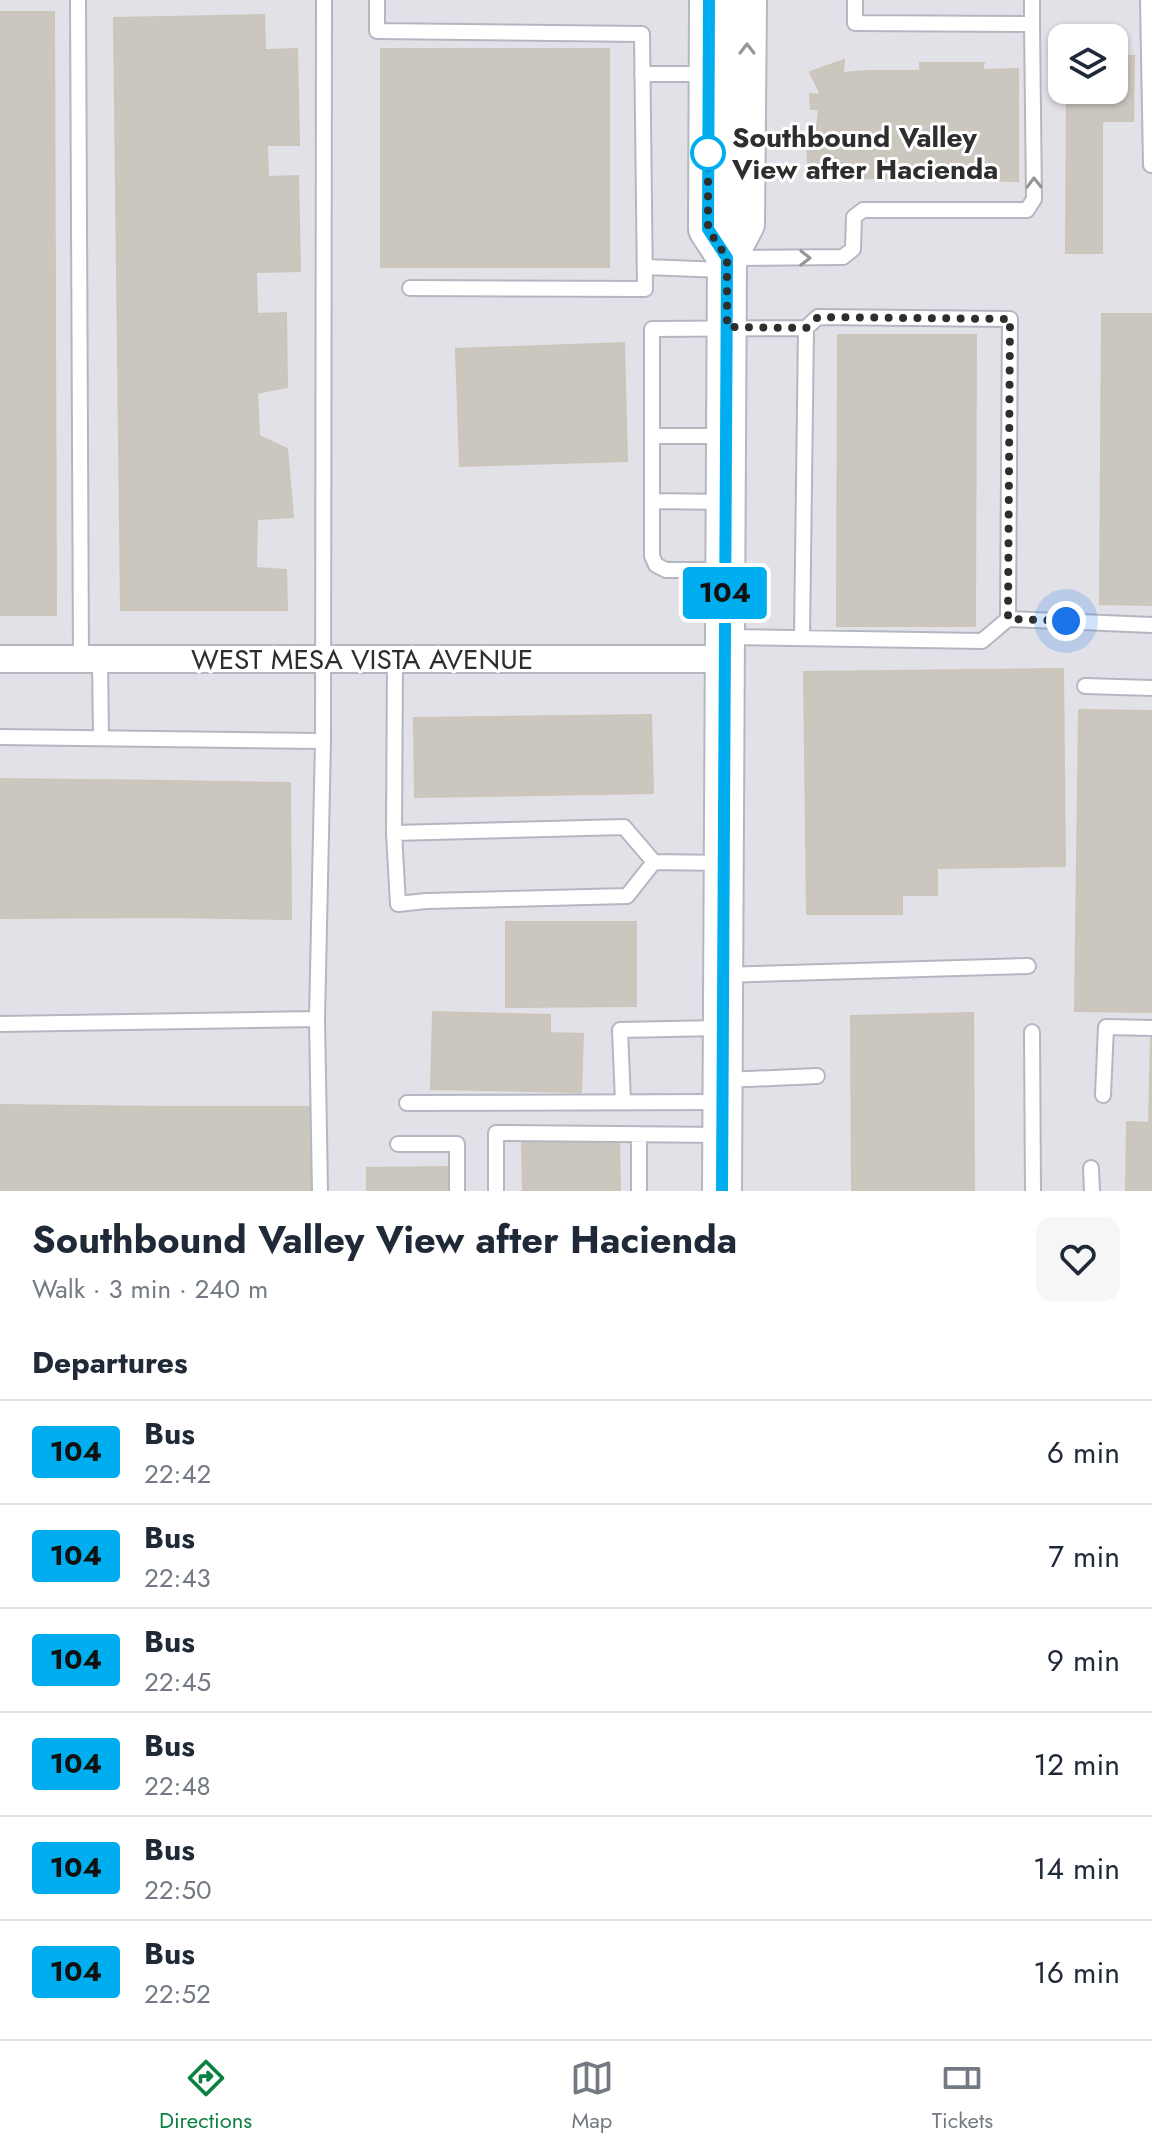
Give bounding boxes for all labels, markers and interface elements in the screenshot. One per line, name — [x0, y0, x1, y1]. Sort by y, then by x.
map controls — [1048, 24, 1128, 104]
button: layers — [1048, 24, 1128, 104]
one-way arrow — [738, 42, 756, 55]
place label: Southbound Valley View after Hacienda — [731, 117, 998, 190]
marker: Southbound Valley View after Hacienda — [691, 136, 725, 170]
one-way arrow — [1025, 176, 1043, 189]
one-way arrow — [799, 249, 812, 266]
line badge: 104 — [679, 567, 771, 619]
text: 104 — [699, 572, 751, 613]
your location — [1046, 601, 1086, 641]
street label: WEST MESA VISTA AVENUE — [191, 639, 533, 680]
text: Southbound Valley View after Hacienda — [32, 1212, 737, 1267]
button: heart — [1036, 1217, 1120, 1301]
text: Walk · 3 min · 240 m — [32, 1270, 268, 1308]
text: Departures — [32, 1341, 188, 1384]
text: Bus — [144, 1412, 195, 1455]
text: 104 — [50, 1431, 102, 1472]
text: 6 min — [1047, 1431, 1120, 1474]
text: 22:42 — [144, 1455, 211, 1493]
text: Bus — [144, 1516, 195, 1559]
text: 104 — [50, 1535, 102, 1576]
text: 7 min — [1048, 1535, 1120, 1578]
text: 22:43 — [144, 1559, 211, 1597]
text: Bus — [144, 1620, 195, 1663]
text: 104 — [50, 1639, 102, 1680]
text: 9 min — [1047, 1639, 1120, 1682]
text: 22:45 — [144, 1663, 211, 1701]
text: Bus — [144, 1724, 195, 1767]
text: 104 — [50, 1743, 102, 1784]
text: 12 min — [1033, 1743, 1120, 1786]
text: 22:48 — [144, 1767, 211, 1805]
text: Bus — [144, 1828, 195, 1871]
text: 104 — [50, 1847, 102, 1888]
text: 14 min — [1033, 1847, 1120, 1890]
text: 22:50 — [144, 1871, 212, 1909]
text: Bus — [144, 1932, 195, 1975]
text: 104 — [50, 1951, 102, 1992]
text: 16 min — [1033, 1951, 1120, 1994]
text: 22:52 — [144, 1975, 211, 2013]
tab: Directions — [159, 2056, 252, 2136]
tab: Map — [570, 2056, 614, 2136]
tab: Tickets — [932, 2056, 993, 2136]

